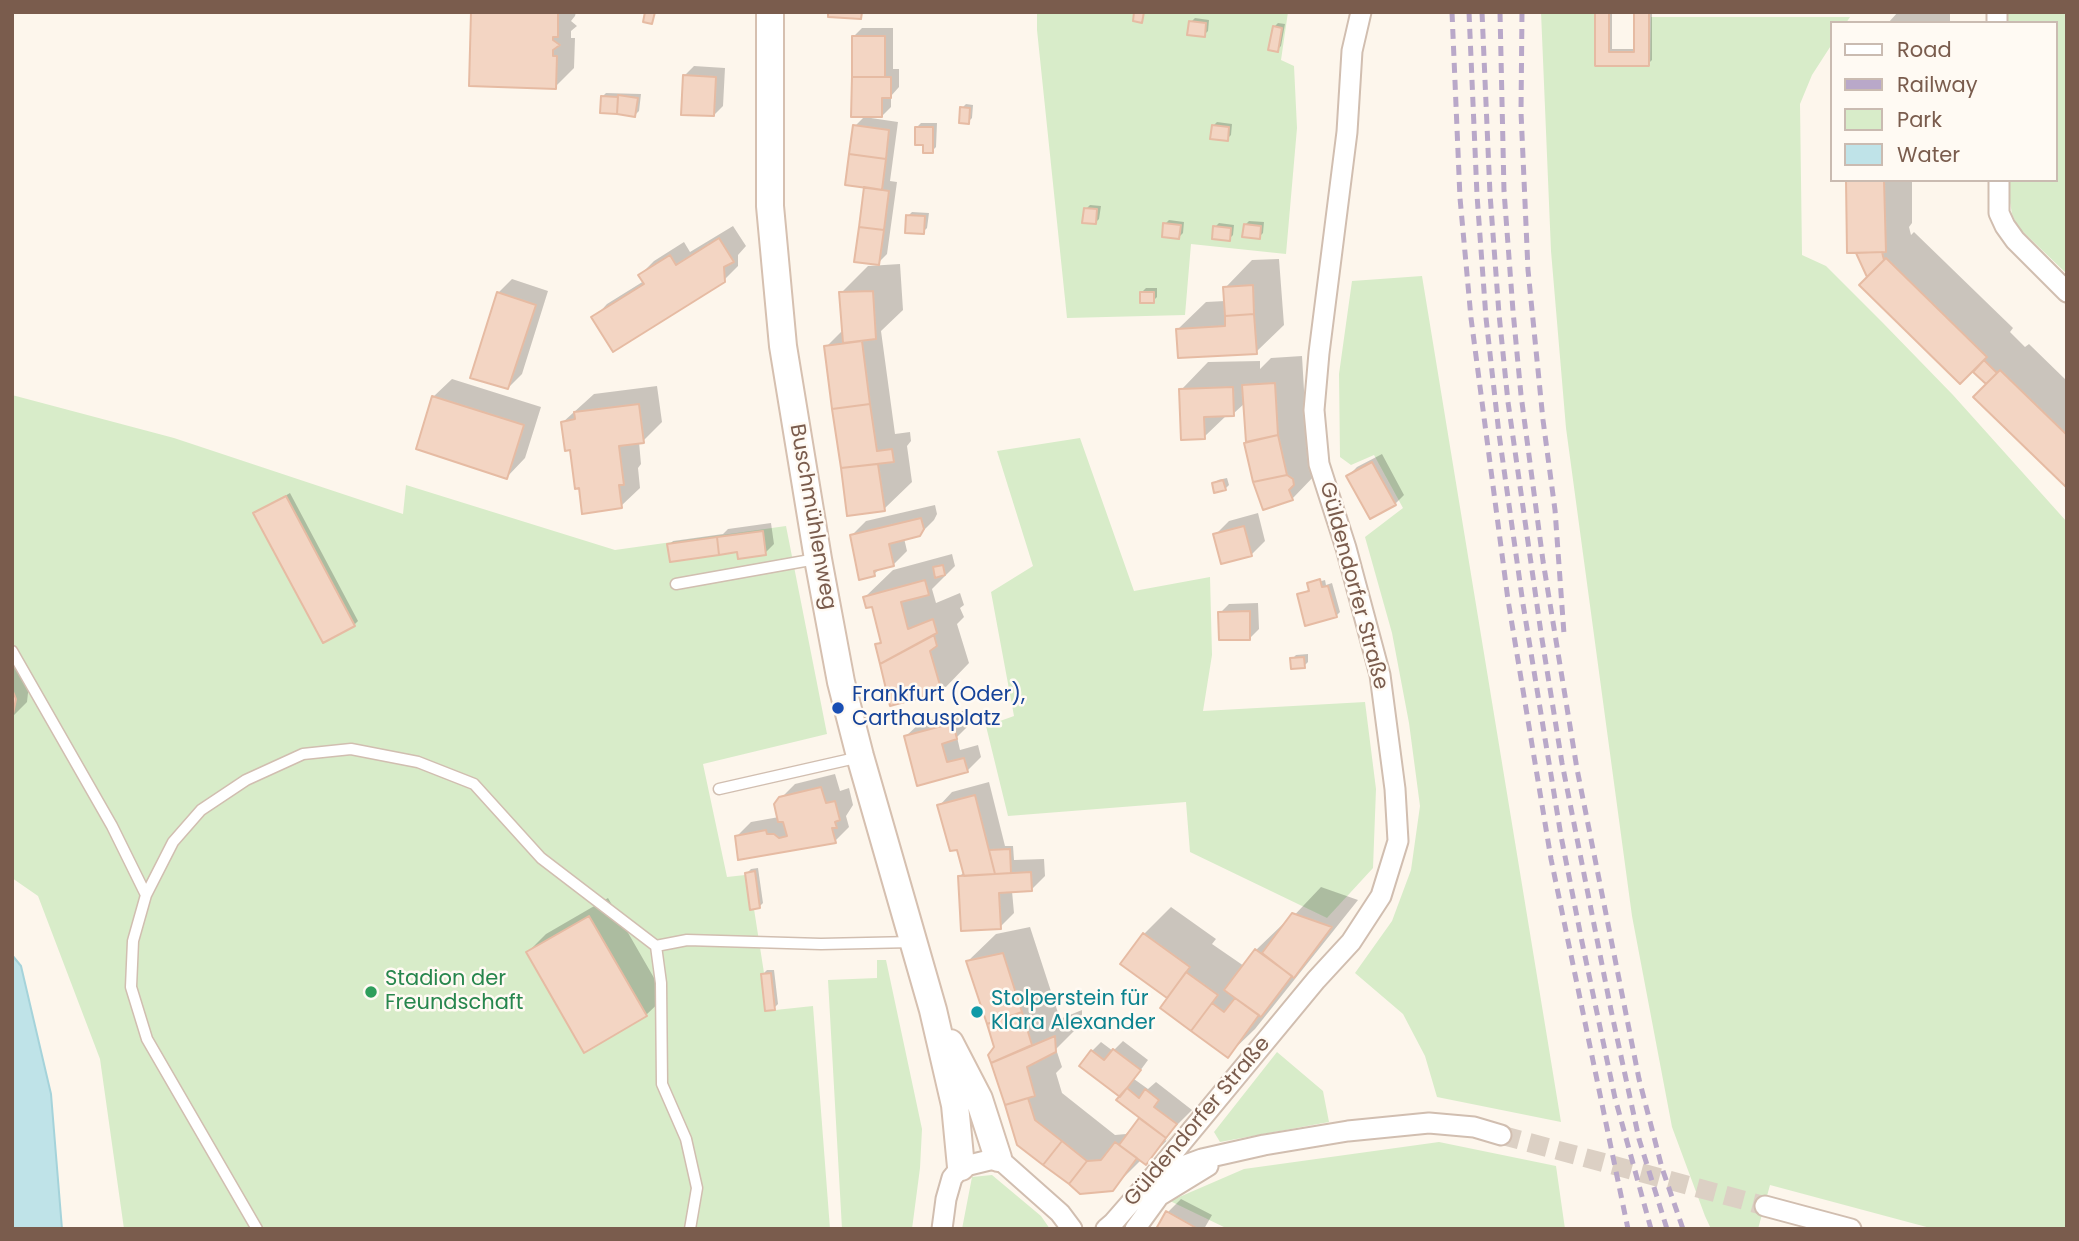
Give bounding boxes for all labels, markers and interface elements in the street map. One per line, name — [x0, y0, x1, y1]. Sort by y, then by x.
legend — [1830, 21, 2058, 182]
text: Road — [1897, 35, 1952, 64]
text: Railway — [1897, 70, 1978, 99]
text: Park — [1897, 105, 1942, 134]
text: Water — [1897, 140, 1960, 169]
street label: Buschmühlenweg — [783, 422, 841, 612]
street label: Güldendorfer Straße — [1313, 480, 1393, 692]
place label: Frankfurt (Oder), Carthausplatz — [852, 683, 1025, 733]
marker: Frankfurt (Oder), Carthausplatz — [830, 700, 846, 716]
place label: Stadion der Freundschaft — [385, 967, 523, 1017]
marker: Stadion der Freundschaft — [363, 984, 379, 1000]
place label: Stolperstein für Klara Alexander — [991, 987, 1156, 1037]
marker: Stolperstein für Klara Alexander — [969, 1004, 985, 1020]
street label: Güldendorfer Straße — [1120, 1032, 1276, 1212]

